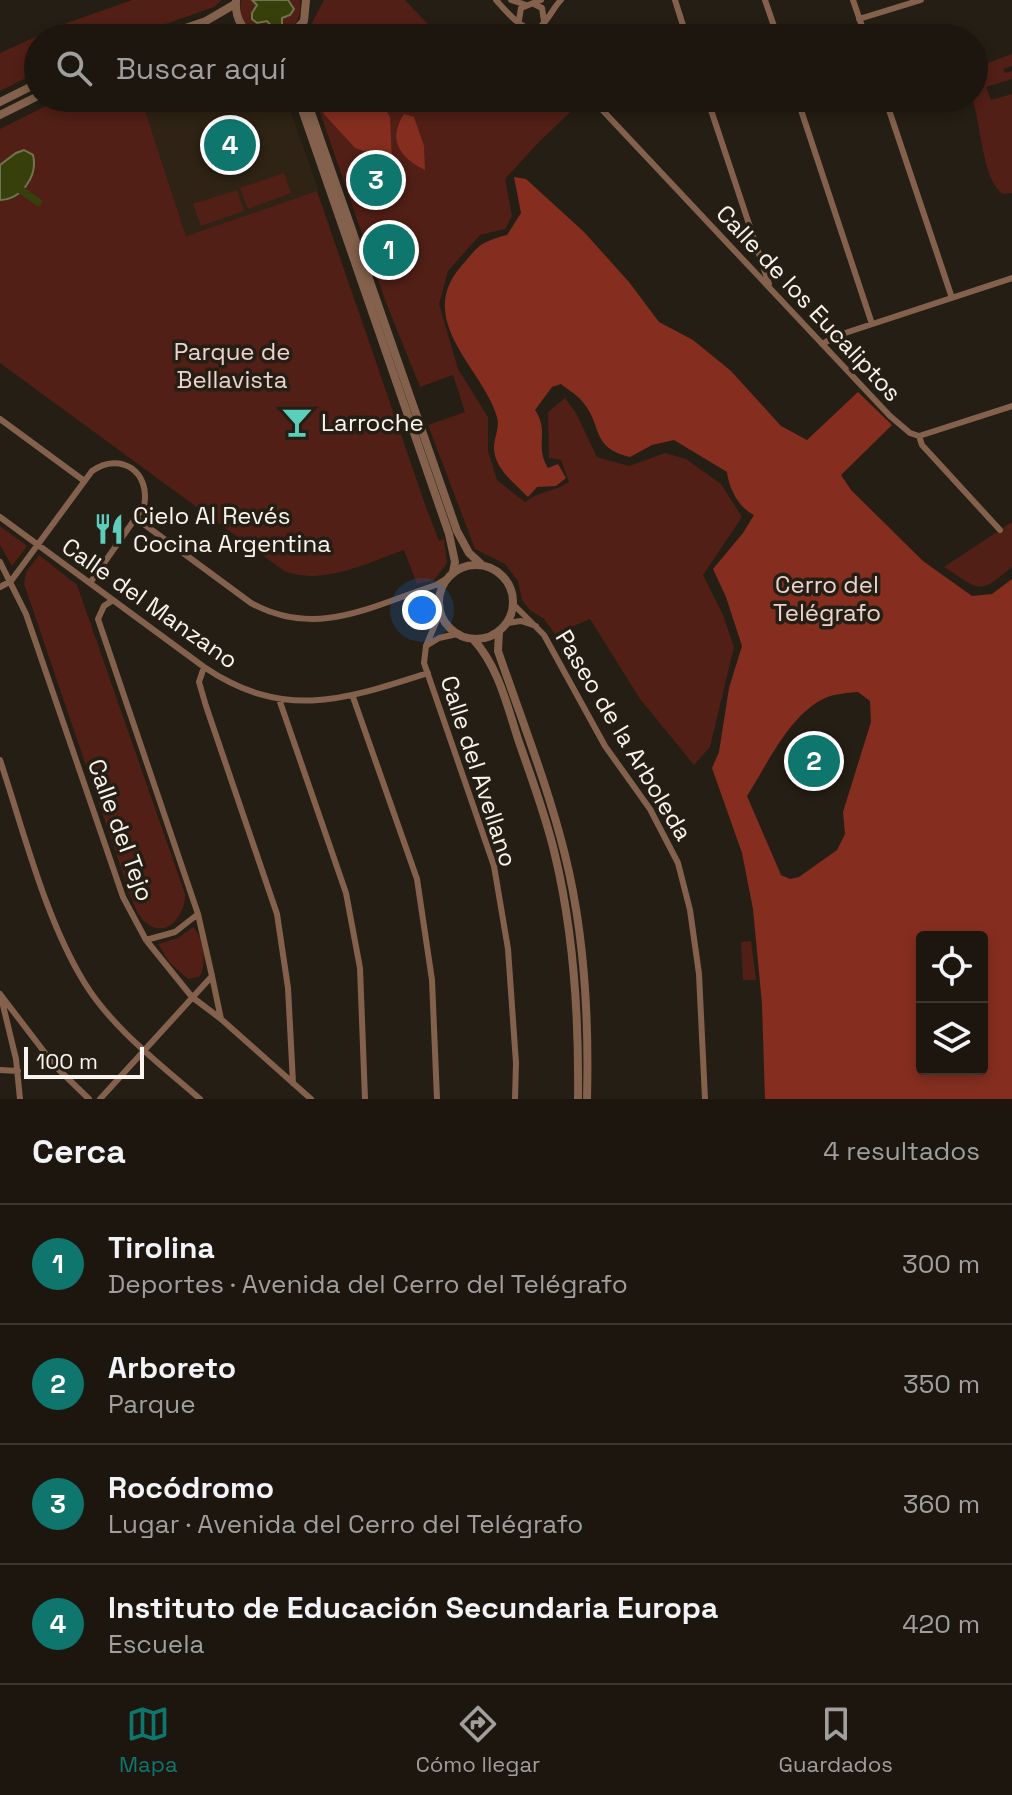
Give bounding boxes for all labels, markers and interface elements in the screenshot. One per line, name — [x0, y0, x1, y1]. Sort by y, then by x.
search box — [24, 24, 988, 112]
icon: search — [52, 46, 96, 90]
text: Buscar aquí — [116, 49, 286, 88]
pin: 4 — [204, 115, 256, 175]
pin: 3 — [350, 150, 402, 210]
street label: Calle de los Eucaliptos — [710, 198, 908, 408]
pin: 1 — [363, 220, 415, 280]
park label: Parque de Bellavista — [174, 336, 290, 395]
bar icon: Larroche — [280, 405, 314, 439]
place label: Larroche — [321, 407, 424, 438]
place label: Cielo Al Revés Cocina Argentina — [133, 500, 331, 559]
restaurant icon: Cielo Al Revés Cocina Argentina — [92, 512, 126, 546]
street label: Calle del Manzano — [56, 531, 244, 675]
park label: Cerro del Telégrafo — [773, 569, 881, 628]
your location — [402, 590, 442, 630]
street label: Paseo de la Arboleda — [549, 624, 699, 846]
street label: Calle del Avellano — [433, 671, 525, 871]
pin: 2 — [788, 731, 840, 791]
street label: Calle del Tejo — [81, 755, 161, 905]
map controls — [916, 931, 988, 1075]
button: locate — [916, 931, 988, 1003]
button: layers — [916, 1003, 988, 1075]
scale bar — [24, 1043, 144, 1079]
text: 100 m — [36, 1047, 98, 1075]
text: Cerca — [32, 1130, 126, 1173]
text: 4 resultados — [823, 1134, 980, 1168]
text: Tirolina — [108, 1228, 215, 1267]
text: 1 — [52, 1247, 64, 1281]
text: 300 m — [902, 1247, 980, 1281]
text: Deportes · Avenida del Cerro del Telégrafo — [108, 1267, 628, 1301]
text: Arboreto — [108, 1348, 236, 1387]
text: 2 — [50, 1367, 66, 1401]
text: 350 m — [903, 1367, 980, 1401]
text: Parque — [108, 1387, 196, 1421]
text: Rocódromo — [108, 1468, 274, 1507]
text: 3 — [50, 1487, 66, 1521]
text: 360 m — [903, 1487, 980, 1521]
text: Lugar · Avenida del Cerro del Telégrafo — [108, 1507, 583, 1541]
text: Instituto de Educación Secundaria Europa — [108, 1588, 718, 1627]
text: 4 — [50, 1607, 66, 1641]
text: 420 m — [902, 1607, 980, 1641]
text: Escuela — [108, 1627, 205, 1661]
tab: Mapa — [119, 1702, 178, 1778]
tab: Cómo llegar — [416, 1702, 540, 1778]
tab: Guardados — [779, 1702, 893, 1778]

